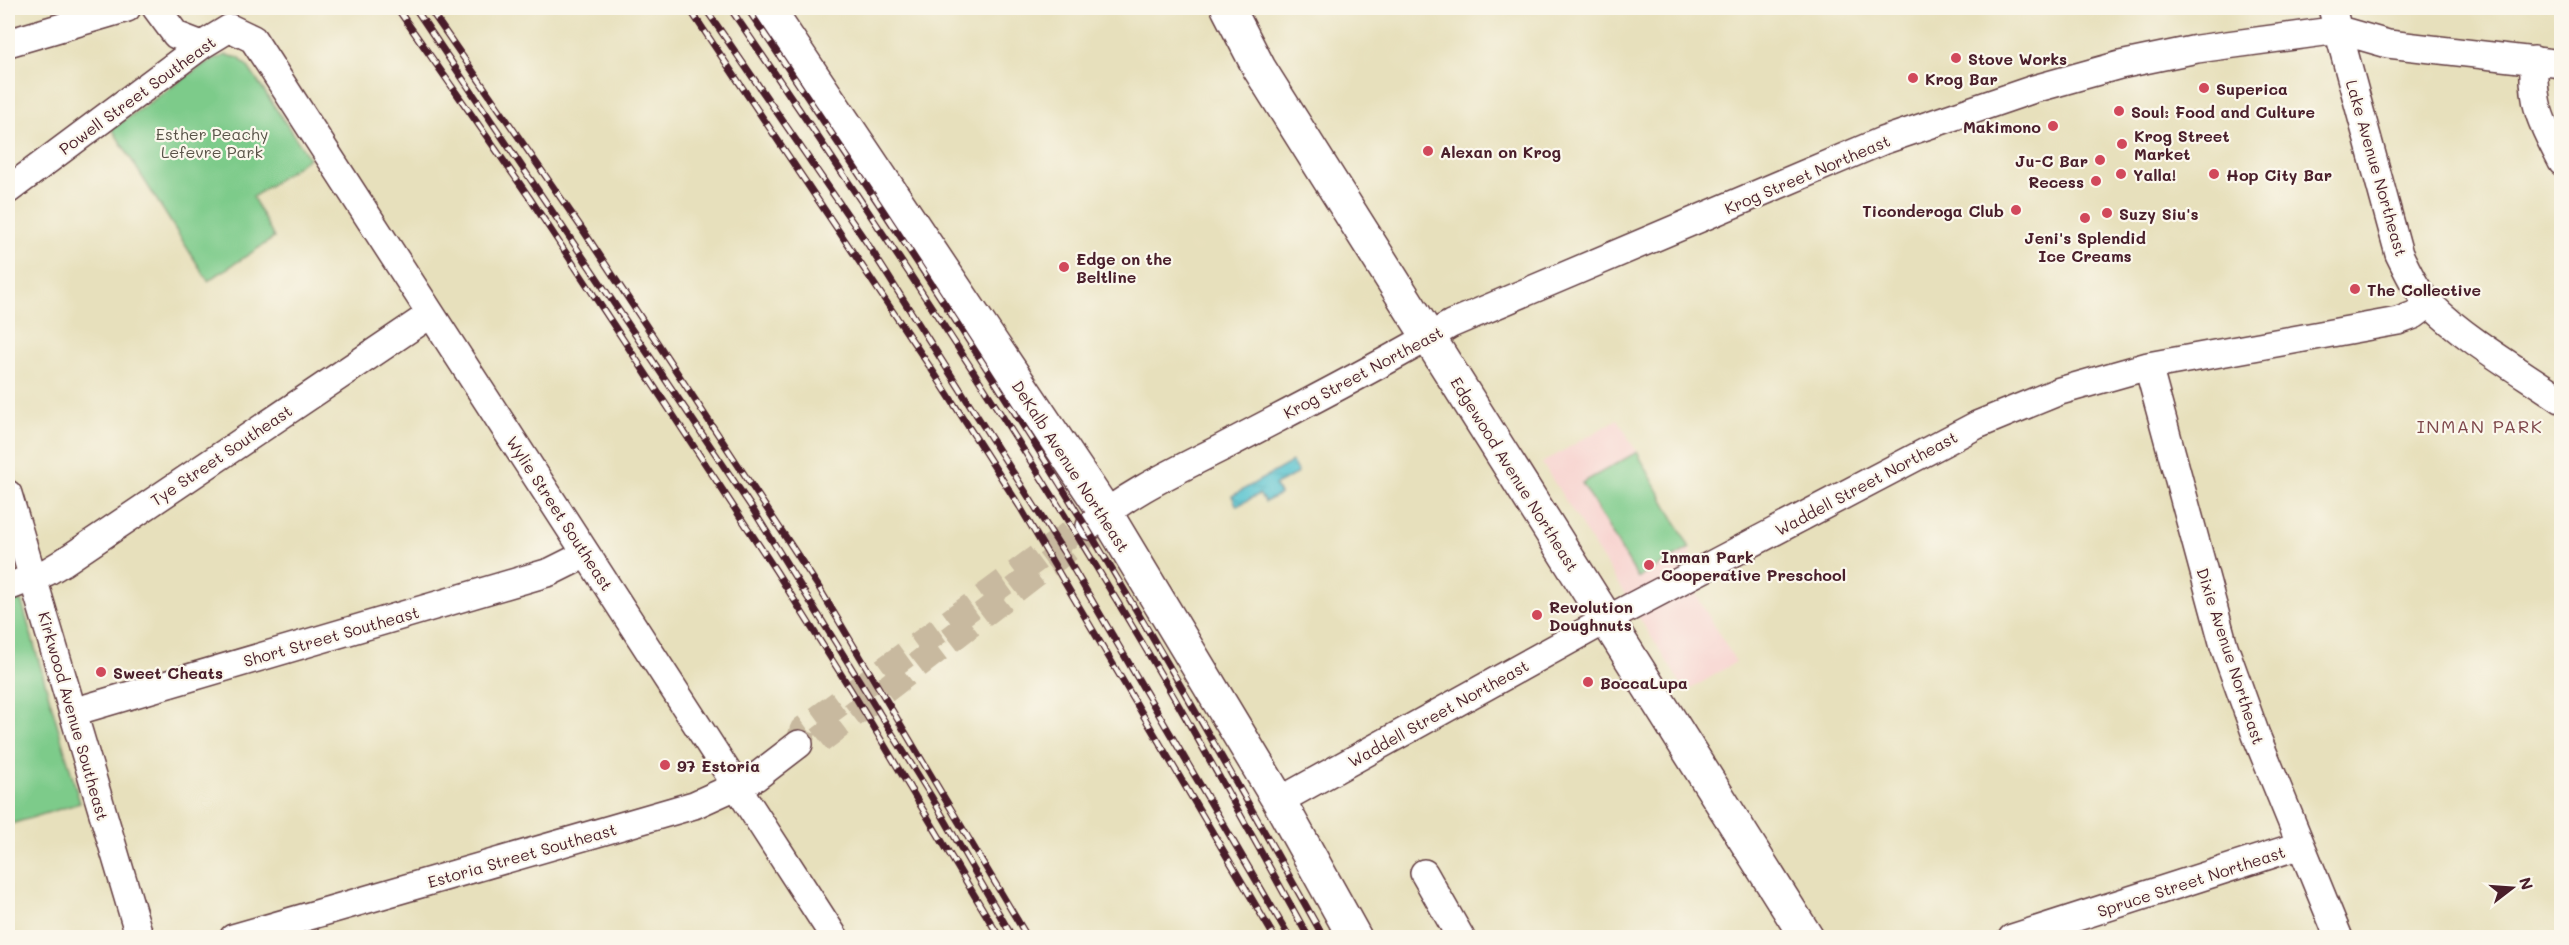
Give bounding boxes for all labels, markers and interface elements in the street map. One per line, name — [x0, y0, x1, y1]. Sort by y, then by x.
street label: Powell Street Southeast — [54, 31, 220, 159]
place label: Stove Works — [1968, 48, 2067, 69]
marker: Stove Works — [1949, 51, 1963, 65]
place label: Krog Bar — [1925, 68, 1998, 89]
marker: Krog Bar — [1906, 71, 1920, 85]
street label: Lake Avenue Northeast — [2342, 77, 2412, 259]
place label: Superica — [2216, 78, 2288, 99]
marker: Superica — [2197, 81, 2211, 95]
place label: Soul: Food and Culture — [2131, 101, 2315, 122]
marker: Soul: Food and Culture — [2112, 104, 2126, 118]
place label: Makimono — [1963, 116, 2041, 137]
marker: Makimono — [2046, 119, 2060, 133]
park label: Esther Peachy Lefevre Park — [156, 123, 268, 162]
place label: Krog Street Market — [2134, 125, 2230, 164]
street label: Krog Street Northeast — [1721, 130, 1893, 218]
marker: Krog Street Market — [2115, 137, 2129, 151]
place label: Alexan on Krog — [1440, 141, 1561, 162]
marker: Alexan on Krog — [1421, 144, 1435, 158]
place label: Ju-C Bar — [2015, 150, 2088, 171]
marker: Ju-C Bar — [2093, 153, 2107, 167]
place label: Yalla! — [2133, 164, 2176, 185]
place label: Hop City Bar — [2226, 164, 2332, 185]
marker: Yalla! — [2114, 167, 2128, 181]
marker: Hop City Bar — [2207, 167, 2221, 181]
place label: Recess — [2028, 171, 2084, 192]
marker: Recess — [2089, 174, 2103, 188]
place label: Ticonderoga Club — [1862, 200, 2004, 221]
marker: Ticonderoga Club — [2009, 203, 2023, 217]
place label: Suzy Siu's — [2119, 203, 2199, 224]
marker: Suzy Siu's — [2100, 206, 2114, 220]
marker: Jeni's Splendid Ice Creams — [2078, 211, 2092, 225]
place label: Jeni's Splendid Ice Creams — [2024, 227, 2146, 266]
place label: Edge on the Beltline — [1076, 248, 1172, 287]
marker: Edge on the Beltline — [1057, 260, 1071, 274]
place label: The Collective — [2367, 279, 2481, 300]
marker: The Collective — [2348, 282, 2362, 296]
street label: Krog Street Northeast — [1280, 321, 1446, 423]
street label: Edgewood Avenue Northeast — [1446, 373, 1584, 575]
street label: DeKalb Avenue Northeast — [1008, 376, 1134, 556]
street label: Tye Street Southeast — [146, 400, 296, 510]
district label: INMAN PARK — [2417, 414, 2543, 438]
street label: Waddell Street Northeast — [1771, 426, 1961, 540]
street label: Wylie Street Southeast — [502, 432, 618, 594]
place label: Inman Park Cooperative Preschool — [1661, 546, 1846, 585]
marker: Inman Park Cooperative Preschool — [1642, 558, 1656, 572]
street label: Dixie Avenue Northeast — [2193, 565, 2269, 747]
place label: Revolution Doughnuts — [1549, 596, 1633, 635]
street label: Short Street Southeast — [241, 601, 421, 671]
marker: Revolution Doughnuts — [1530, 608, 1544, 622]
street label: Kirkwood Avenue Southeast — [34, 609, 114, 823]
street label: Waddell Street Northeast — [1344, 654, 1532, 772]
place label: Sweet Cheats — [113, 662, 223, 683]
marker: Sweet Cheats — [94, 665, 108, 679]
place label: BoccaLupa — [1600, 672, 1688, 693]
marker: BoccaLupa — [1581, 675, 1595, 689]
place label: 97 Estoria — [677, 755, 760, 776]
marker: 97 Estoria — [658, 758, 672, 772]
street label: Estoria Street Southeast — [425, 818, 619, 892]
street label: Spruce Street Northeast — [2094, 841, 2288, 921]
north arrow — [2482, 858, 2542, 918]
text: N — [2515, 875, 2539, 892]

